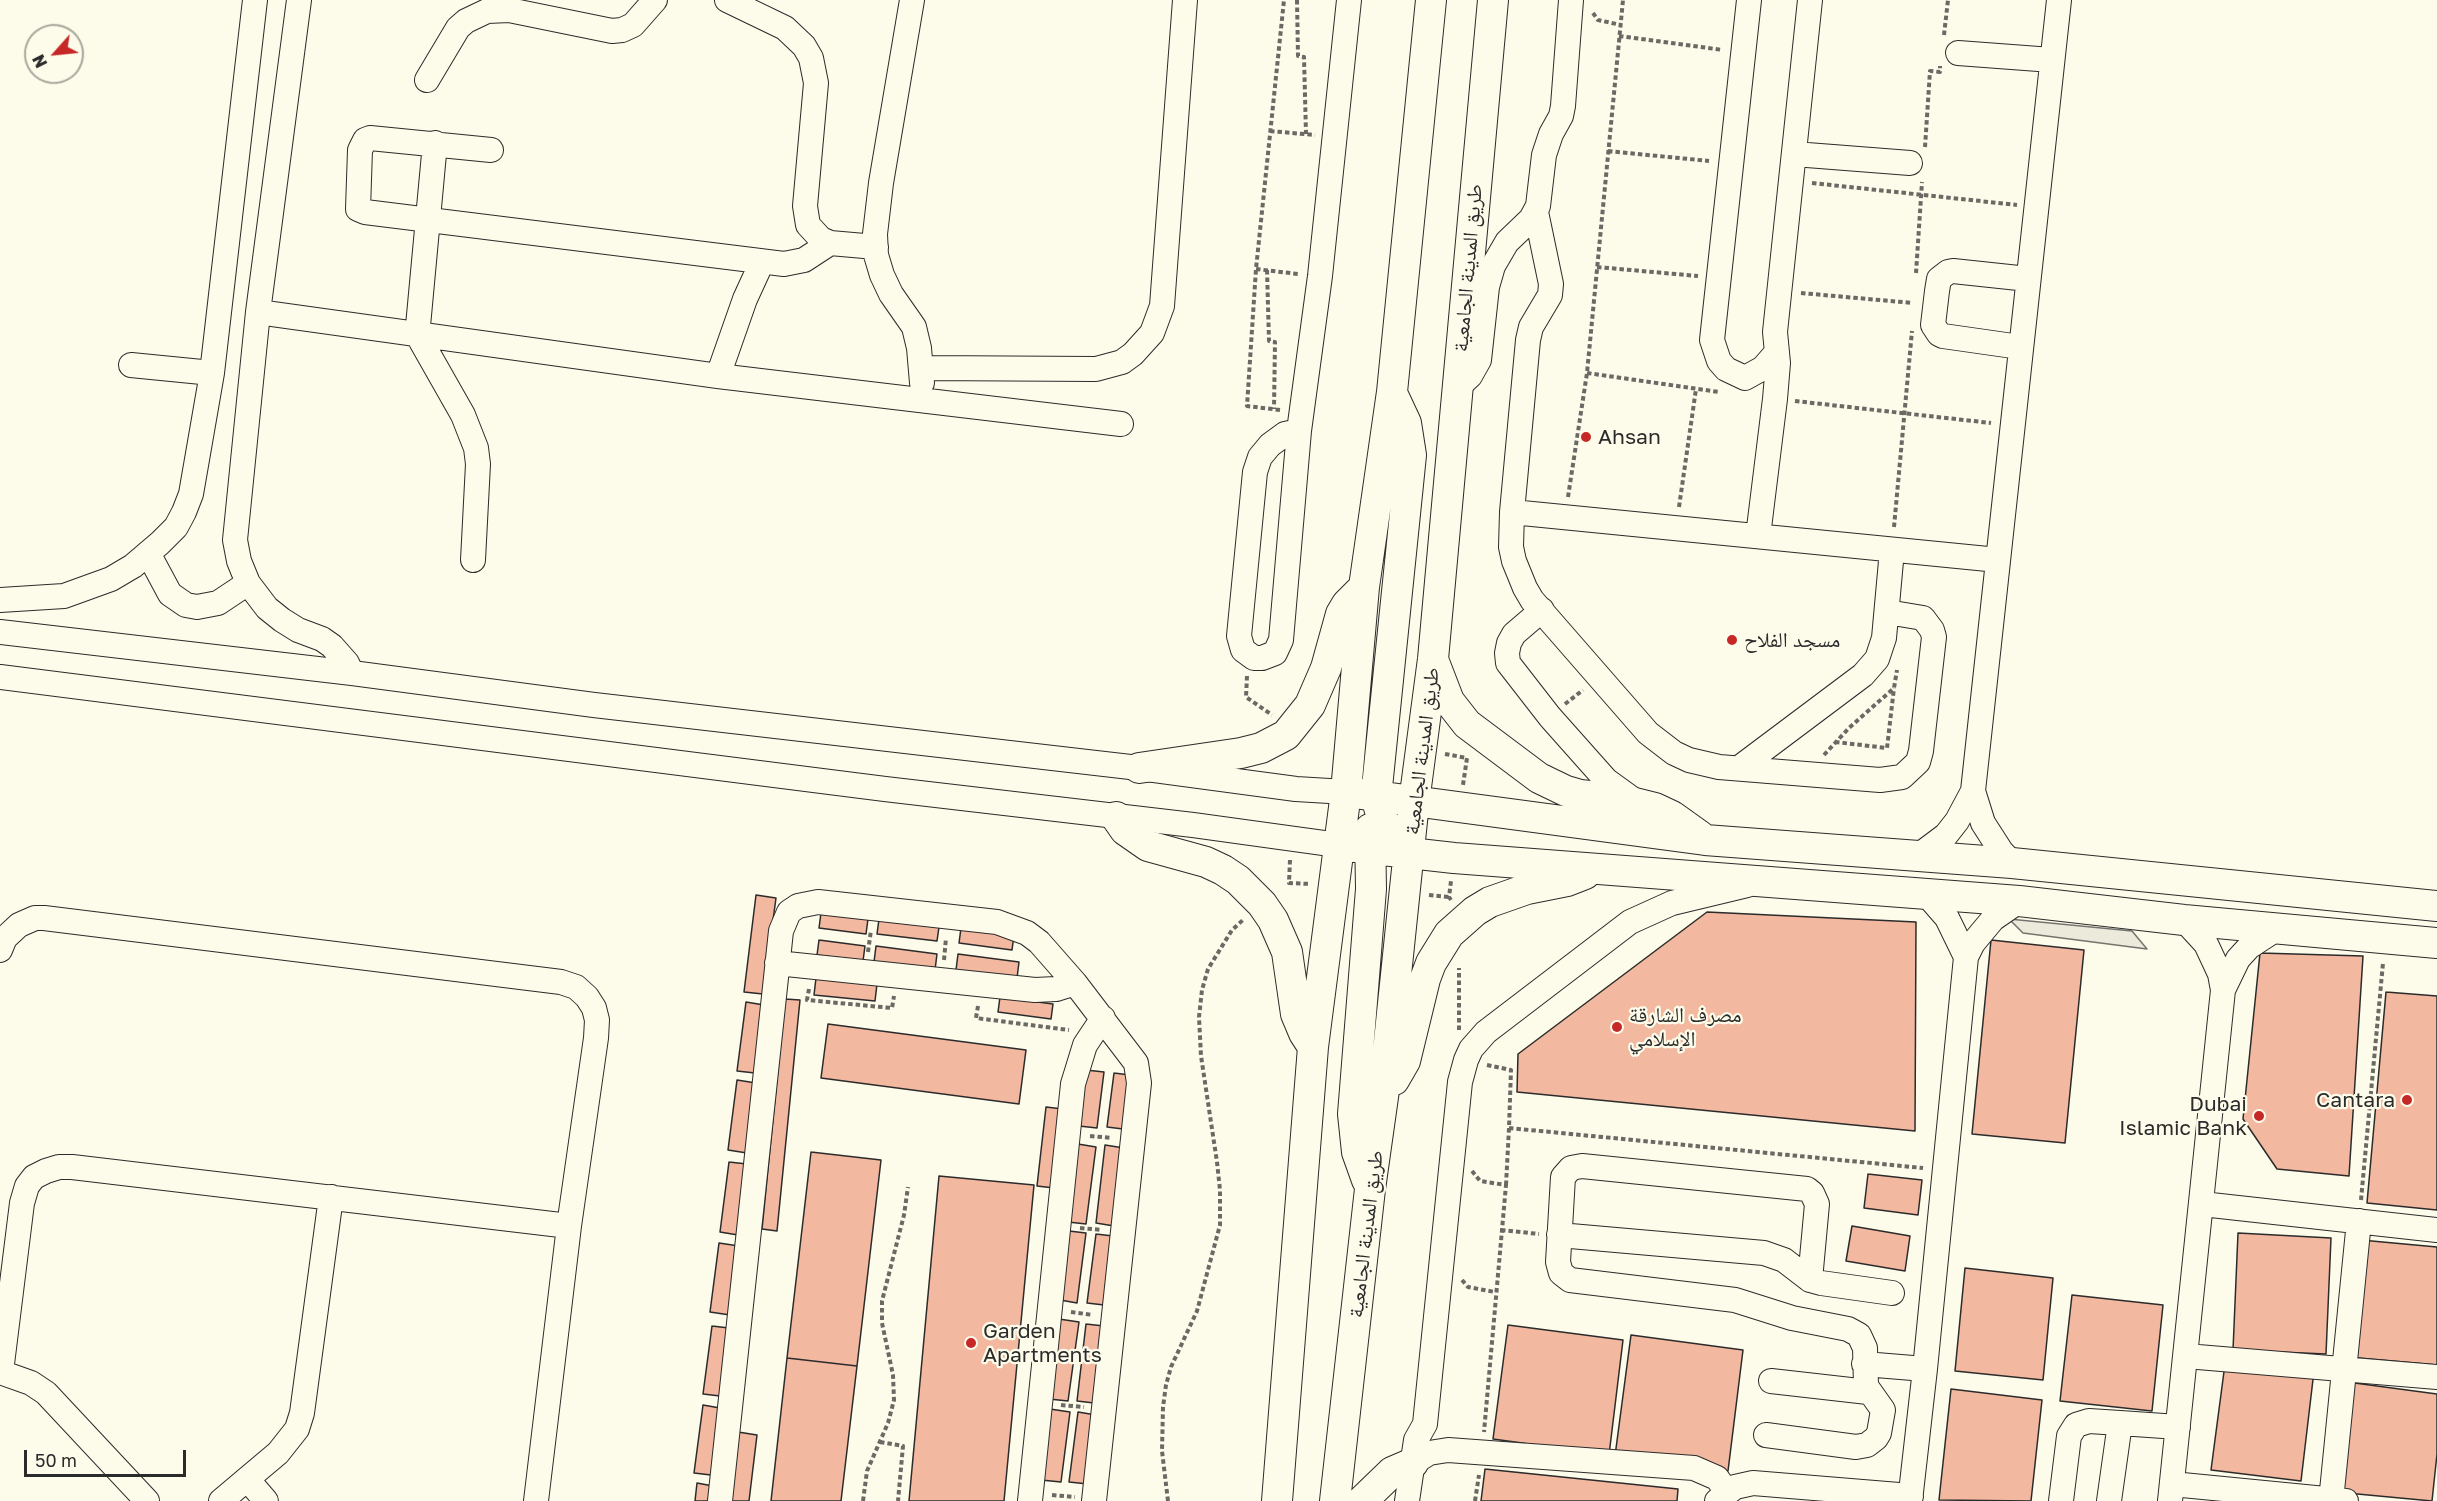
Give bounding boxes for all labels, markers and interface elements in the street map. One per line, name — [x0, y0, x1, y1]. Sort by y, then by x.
north arrow — [24, 24, 84, 84]
text: N — [28, 51, 51, 71]
street label: طريق المدينة الجامعية — [1448, 183, 1488, 353]
place label: Ahsan — [1598, 424, 1661, 450]
marker: Ahsan — [1579, 430, 1593, 444]
place label: مسجد الفلاح — [1744, 627, 1840, 653]
marker: مسجد الفلاح — [1725, 633, 1739, 647]
street label: طريق المدينة الجامعية — [1399, 666, 1445, 836]
place label: مصرف الشارقة الإسلامي — [1629, 1002, 1742, 1052]
marker: مصرف الشارقة الإسلامي — [1610, 1020, 1624, 1034]
place label: Cantara — [2316, 1087, 2395, 1113]
place label: Dubai Islamic Bank — [2119, 1091, 2247, 1141]
marker: Cantara — [2400, 1093, 2414, 1107]
marker: Dubai Islamic Bank — [2252, 1109, 2266, 1123]
street label: طريق المدينة الجامعية — [1343, 1149, 1389, 1319]
place label: Garden Apartments — [983, 1318, 1102, 1368]
marker: Garden Apartments — [964, 1336, 978, 1350]
scale bar — [27, 1438, 189, 1476]
text: 50 m — [35, 1449, 77, 1471]

